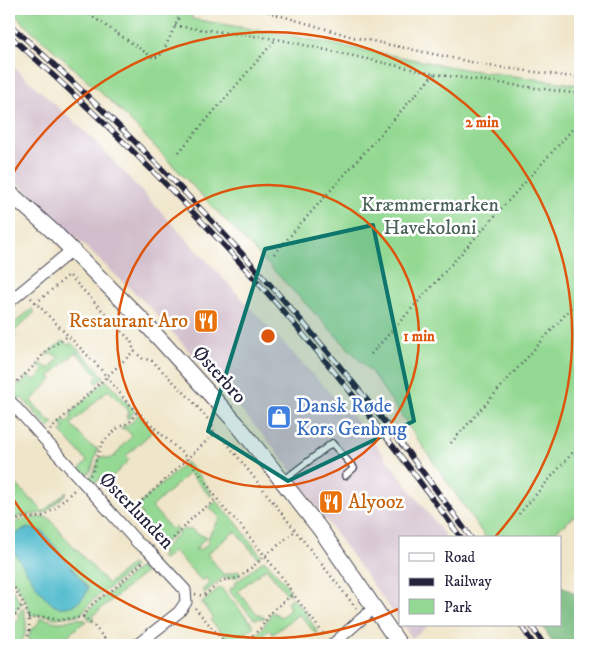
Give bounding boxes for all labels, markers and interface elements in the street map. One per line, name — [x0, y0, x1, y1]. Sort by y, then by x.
text: 2 min — [465, 113, 499, 132]
park label: Kræmmermarken Havekoloni — [361, 193, 500, 241]
restaurant icon: Restaurant Aro — [193, 308, 219, 334]
place label: Restaurant Aro — [68, 309, 188, 334]
centre of rings — [259, 327, 277, 345]
text: 1 min — [403, 327, 435, 346]
street label: Østerbro — [186, 341, 252, 409]
place label: Dansk Røde Kors Genbrug — [296, 394, 407, 442]
shop icon: Dansk Røde Kors Genbrug — [266, 404, 292, 430]
street label: Østerlunden — [93, 467, 179, 555]
restaurant icon: Alyooz — [318, 489, 344, 515]
place label: Alyooz — [348, 490, 404, 515]
legend — [399, 536, 562, 626]
text: Road — [444, 548, 476, 567]
text: Railway — [444, 572, 492, 591]
text: Park — [444, 598, 473, 617]

